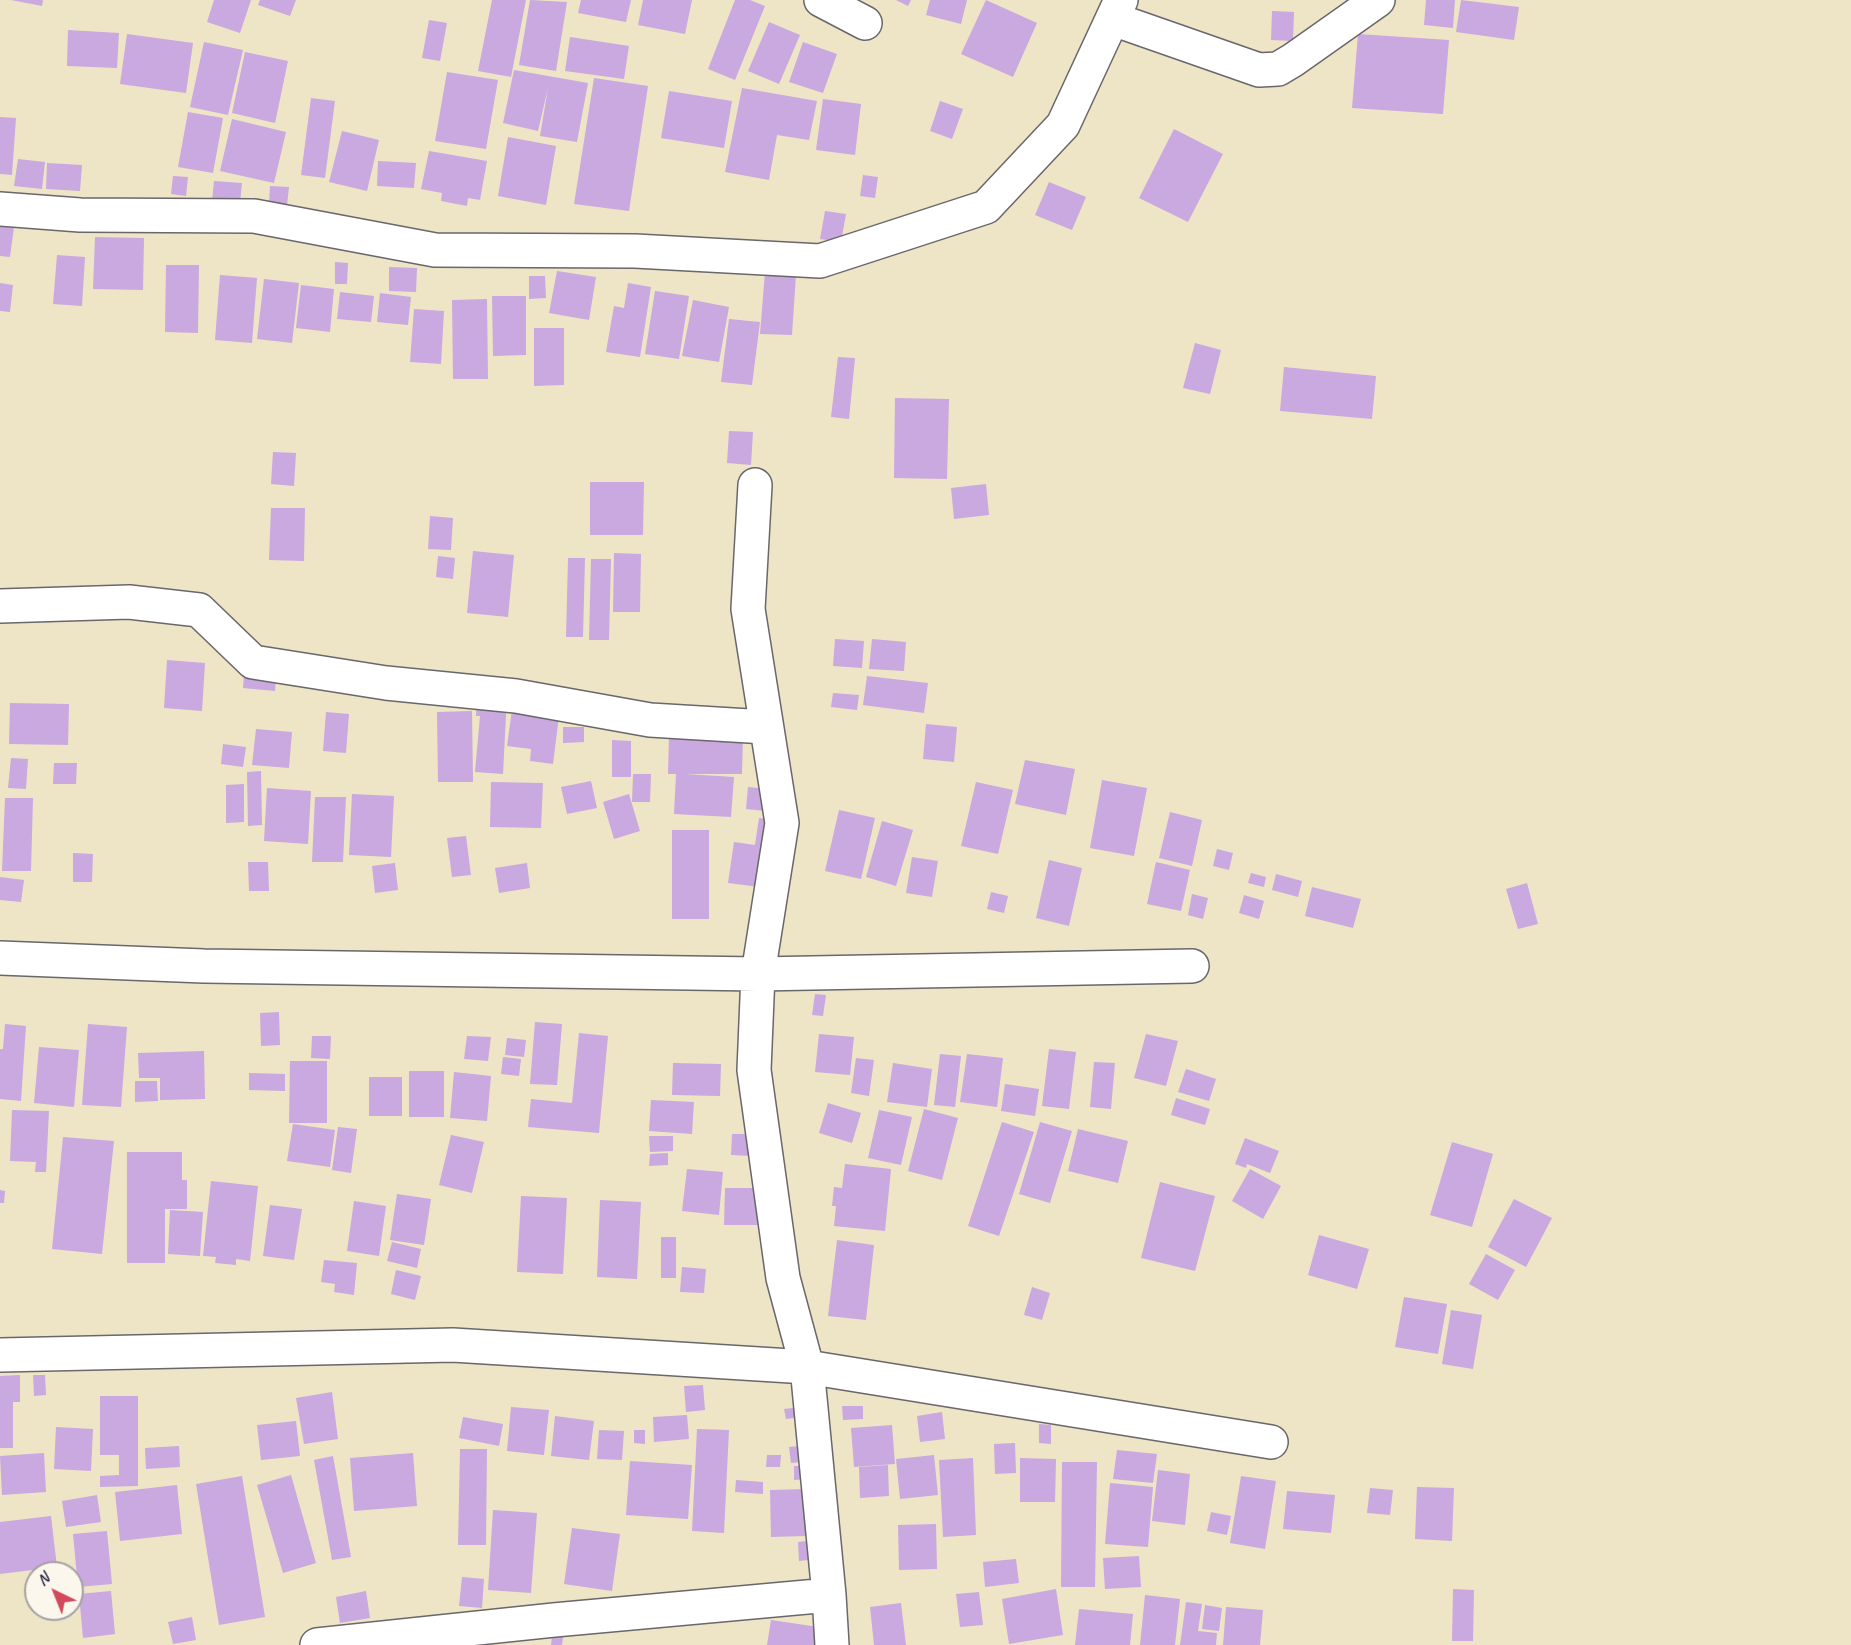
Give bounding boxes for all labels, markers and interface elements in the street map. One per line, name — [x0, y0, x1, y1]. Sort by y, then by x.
north arrow — [24, 1561, 84, 1621]
text: N — [33, 1569, 54, 1590]

